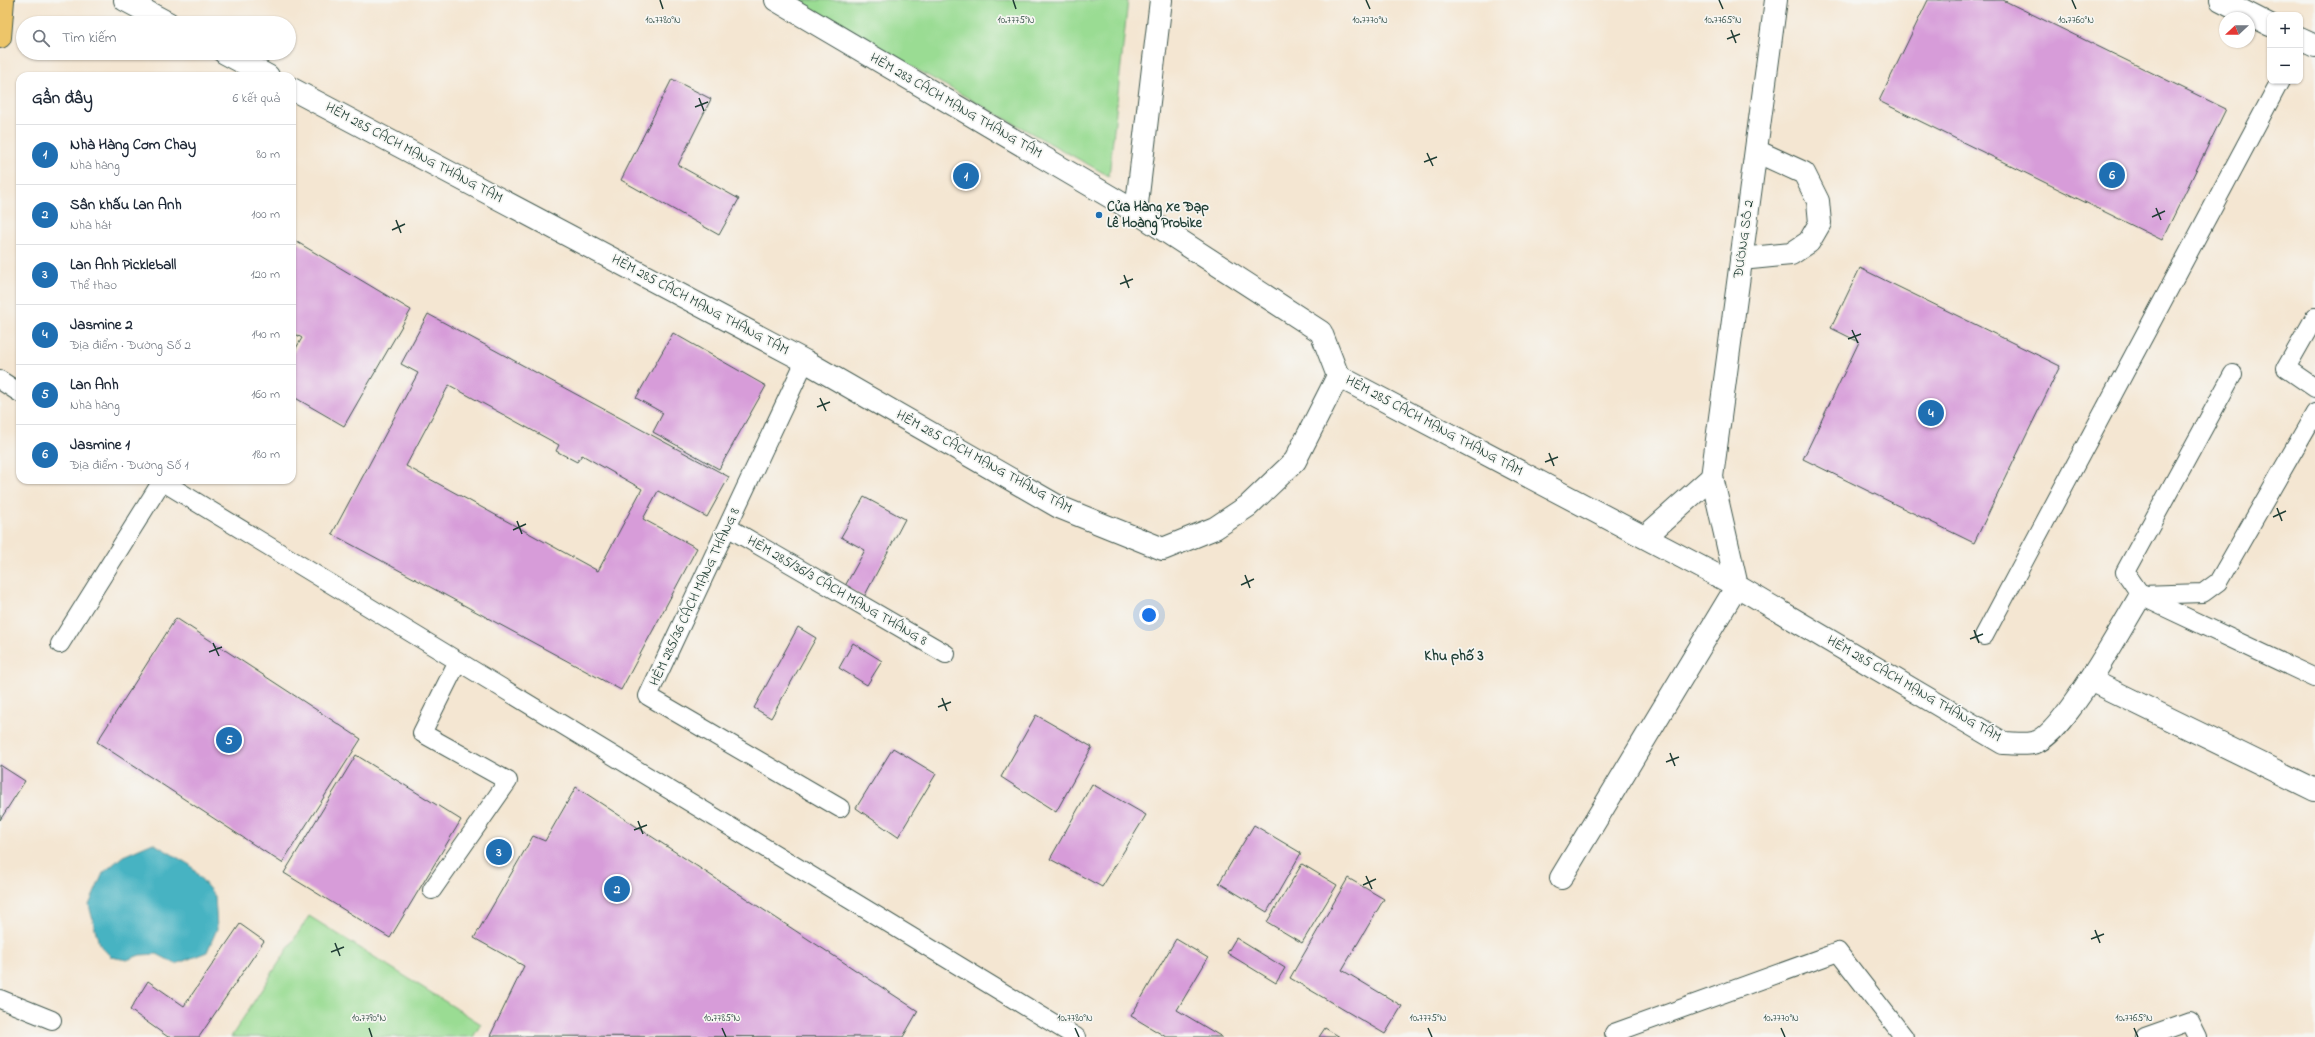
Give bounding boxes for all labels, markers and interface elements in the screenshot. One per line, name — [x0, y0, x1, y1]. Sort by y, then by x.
north arrow — [2219, 12, 2255, 48]
map controls — [2267, 12, 2303, 84]
button: + — [2267, 12, 2303, 48]
text: 10.7780°N — [645, 13, 681, 28]
text: 10.7775°N — [997, 13, 1035, 28]
text: 10.7770°N — [1352, 13, 1388, 28]
text: 10.7765°N — [1704, 13, 1742, 28]
text: 10.7760°N — [2058, 13, 2094, 28]
search box — [16, 16, 296, 60]
icon: search — [30, 27, 52, 49]
text: Tìm kiếm — [62, 27, 116, 49]
street label: HẺM 283 CÁCH MẠNG THÁNG TÁM — [866, 47, 1047, 164]
button: − — [2267, 48, 2303, 84]
text: Gần đây — [32, 86, 93, 111]
text: 6 kết quả — [233, 89, 280, 108]
street label: HẺM 285 CÁCH MẠNG THÁNG TÁM — [321, 96, 507, 209]
text: Nhà Hàng Cơm Chay — [70, 134, 196, 156]
text: 1 — [43, 145, 47, 164]
text: 80 m — [256, 145, 280, 164]
text: Nhà hàng — [70, 156, 120, 175]
pin: 6 — [2099, 160, 2125, 190]
pin: 1 — [953, 161, 979, 191]
text: Sân khấu Lan Anh — [70, 194, 182, 216]
place label: Cửa Hàng Xe Đạp Lê Hoàng Probike — [1107, 197, 1209, 236]
street label: ĐƯỜNG SỐ 2 — [1728, 199, 1760, 280]
text: 2 — [42, 205, 48, 224]
text: 100 m — [251, 205, 280, 224]
marker: Cửa Hàng Xe Đạp Lê Hoàng Probike — [1094, 210, 1104, 220]
text: Nhà hát — [70, 216, 112, 235]
street label: HẺM 285 CÁCH MẠNG THÁNG TÁM — [607, 248, 793, 361]
text: Lan Anh Pickleball — [70, 254, 176, 276]
text: 3 — [42, 265, 48, 284]
text: 120 m — [250, 265, 280, 284]
text: Thể thao — [70, 276, 117, 295]
text: Jasmine 2 — [70, 314, 133, 336]
text: 4 — [42, 325, 48, 344]
text: 140 m — [252, 325, 280, 344]
text: Địa điểm · Đường Số 2 — [70, 336, 191, 355]
street label: HẺM 285 CÁCH MẠNG THÁNG TÁM — [1341, 369, 1527, 482]
text: Lan Anh — [70, 374, 119, 396]
text: 5 — [41, 385, 49, 404]
text: 160 m — [251, 385, 280, 404]
text: Nhà hàng — [70, 396, 120, 415]
pin: 4 — [1918, 398, 1944, 428]
street label: HẺM 285 CÁCH MẠNG THÁNG TÁM — [892, 404, 1076, 519]
text: Jasmine 1 — [70, 434, 130, 456]
text: 6 — [42, 445, 48, 464]
text: 180 m — [252, 445, 280, 464]
text: Địa điểm · Đường Số 1 — [70, 456, 189, 475]
street label: HẺM 285/36 CÁCH MẠNG THÁNG 8 — [643, 504, 746, 690]
street label: HẺM 285/36/3 CÁCH MẠNG THÁNG 8 — [743, 530, 932, 651]
your location — [1139, 605, 1159, 625]
street label: HẺM 285 CÁCH MẠNG THÁNG TÁM — [1823, 629, 2006, 748]
district label: Khu phố 3 — [1424, 645, 1484, 667]
pin: 5 — [216, 725, 242, 755]
pin: 3 — [486, 837, 512, 867]
pin: 2 — [604, 874, 630, 904]
text: 10.7790°N — [352, 1011, 387, 1026]
text: 10.7785°N — [704, 1011, 741, 1026]
text: 10.7780°N — [1057, 1011, 1093, 1026]
text: 10.7775°N — [1409, 1011, 1447, 1026]
text: 10.7770°N — [1763, 1011, 1799, 1026]
text: 10.7765°N — [2115, 1011, 2153, 1026]

